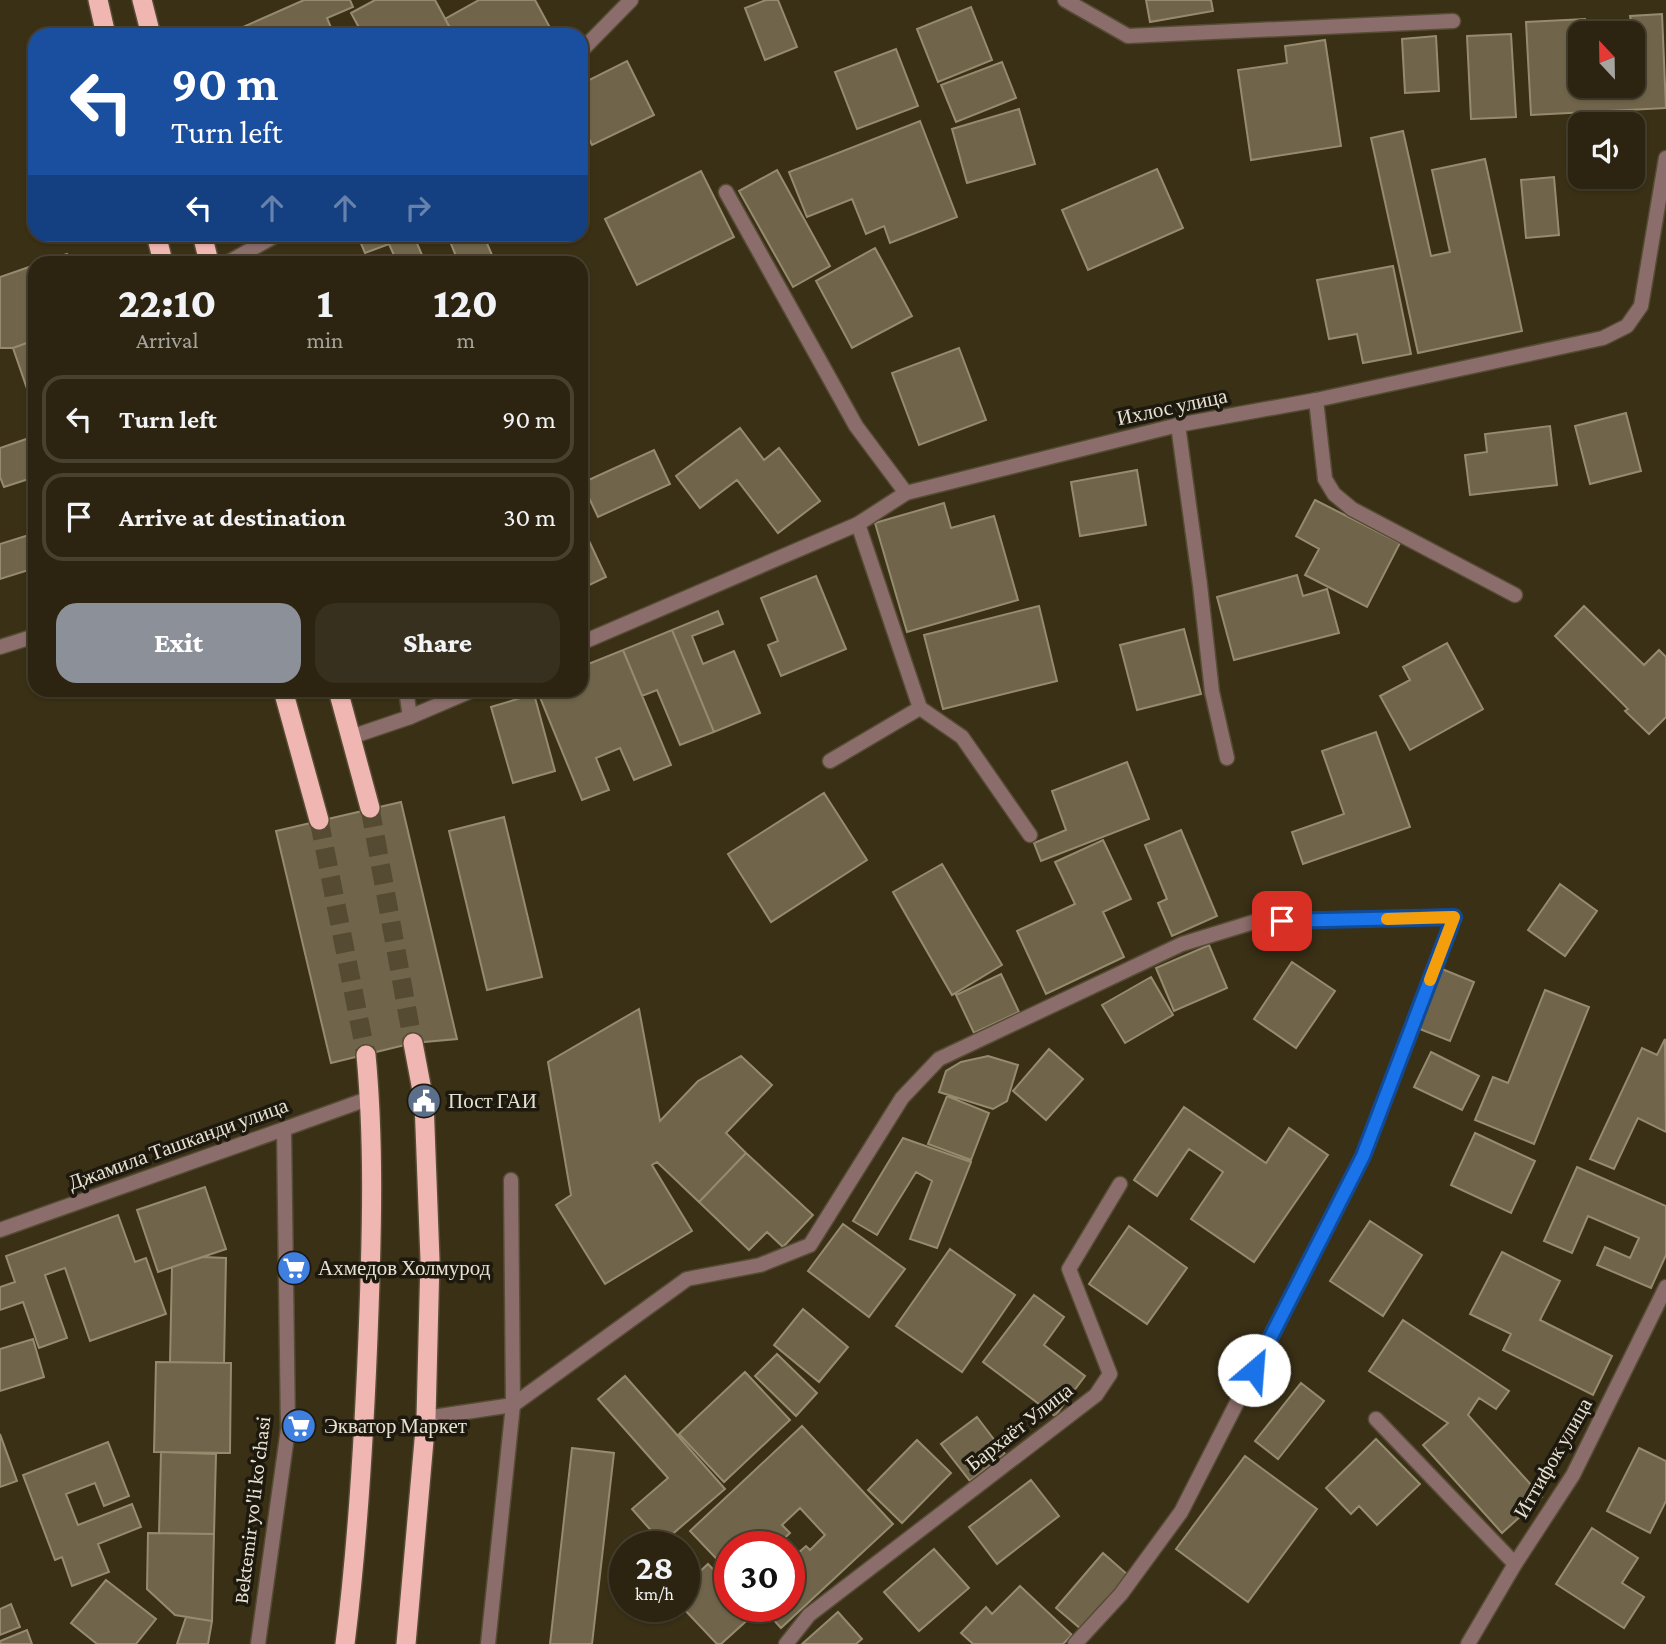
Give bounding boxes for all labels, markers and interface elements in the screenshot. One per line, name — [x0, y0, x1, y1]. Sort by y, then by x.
north arrow — [1568, 21, 1645, 98]
map controls — [1568, 21, 1645, 189]
icon: left — [56, 56, 147, 147]
text: 90 m — [171, 56, 278, 111]
button: sound — [1568, 112, 1645, 189]
text: Turn left — [171, 114, 282, 150]
icon: left — [180, 189, 218, 227]
icon: ahead — [253, 189, 291, 227]
icon: ahead — [326, 189, 364, 227]
icon: right — [399, 189, 437, 227]
text: 22:10 — [118, 279, 216, 326]
text: 1 — [317, 279, 333, 326]
text: 120 — [433, 279, 498, 326]
text: Arrival — [136, 327, 199, 353]
text: min — [306, 327, 343, 353]
text: m — [456, 327, 475, 353]
street label: Ихлос улица — [1115, 383, 1230, 430]
icon: left — [60, 400, 98, 438]
text: Turn left — [119, 405, 217, 434]
text: 90 m — [502, 405, 556, 434]
icon: arrive — [60, 498, 98, 536]
text: Arrive at destination — [119, 503, 346, 532]
text: 30 m — [503, 503, 556, 532]
button: Exit — [56, 603, 301, 683]
button: Share — [315, 603, 560, 683]
pin — [1252, 891, 1312, 951]
icon: arrive — [1263, 902, 1301, 940]
public building icon: Пост ГАИ — [405, 1082, 443, 1120]
place label: Пост ГАИ — [448, 1089, 537, 1113]
street label: Джамила Ташканди улица — [65, 1093, 292, 1195]
supermarket icon: Ахмедов Холмурод — [275, 1249, 313, 1287]
place label: Ахмедов Холмурод — [318, 1256, 491, 1280]
position arrow — [1217, 1333, 1291, 1407]
street label: Бархаёт Улица — [961, 1378, 1078, 1476]
street label: Иттифок улица — [1509, 1393, 1597, 1522]
supermarket icon: Экватор Маркет — [280, 1407, 318, 1445]
street label: Bektemir yo'li ko'chasi — [229, 1414, 275, 1605]
place label: Экватор Маркет — [324, 1414, 467, 1438]
speed limit sign: 30 — [714, 1531, 805, 1622]
text: 28 — [635, 1548, 674, 1587]
text: km/h — [635, 1584, 674, 1604]

